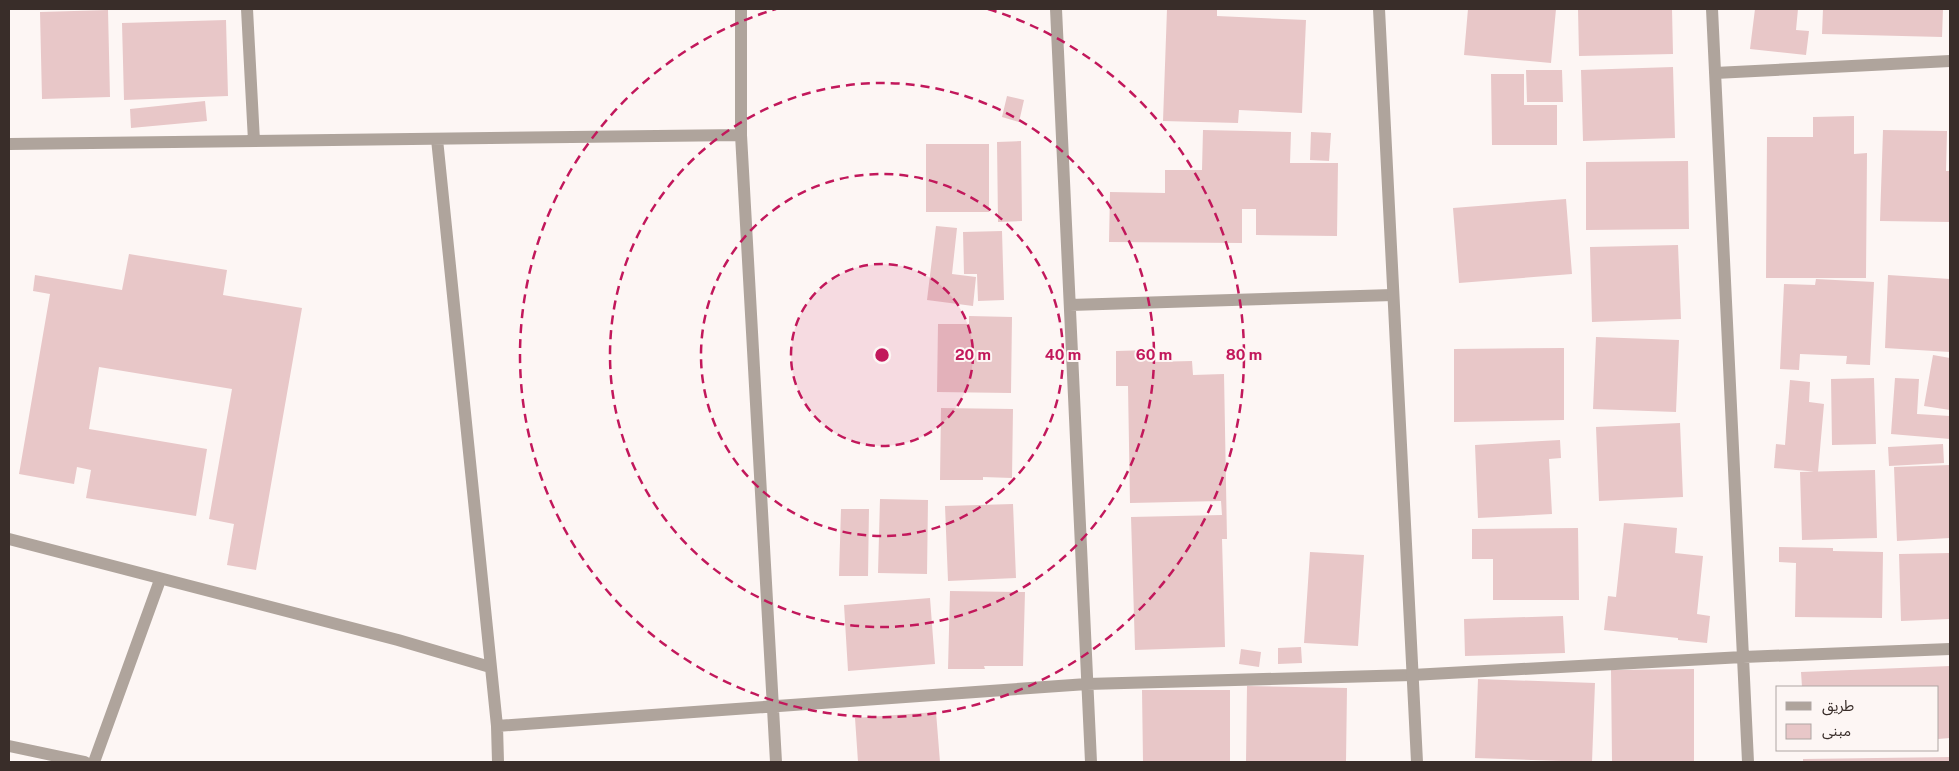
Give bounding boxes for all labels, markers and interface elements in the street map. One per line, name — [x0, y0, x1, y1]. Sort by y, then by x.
centre of rings — [873, 346, 891, 364]
text: 20 m — [955, 346, 991, 363]
text: 40 m — [1045, 346, 1081, 363]
text: 60 m — [1136, 346, 1172, 363]
text: 80 m — [1226, 346, 1262, 363]
legend — [1776, 686, 1939, 751]
text: طريق — [1822, 697, 1854, 716]
text: مبنى — [1822, 722, 1851, 740]

